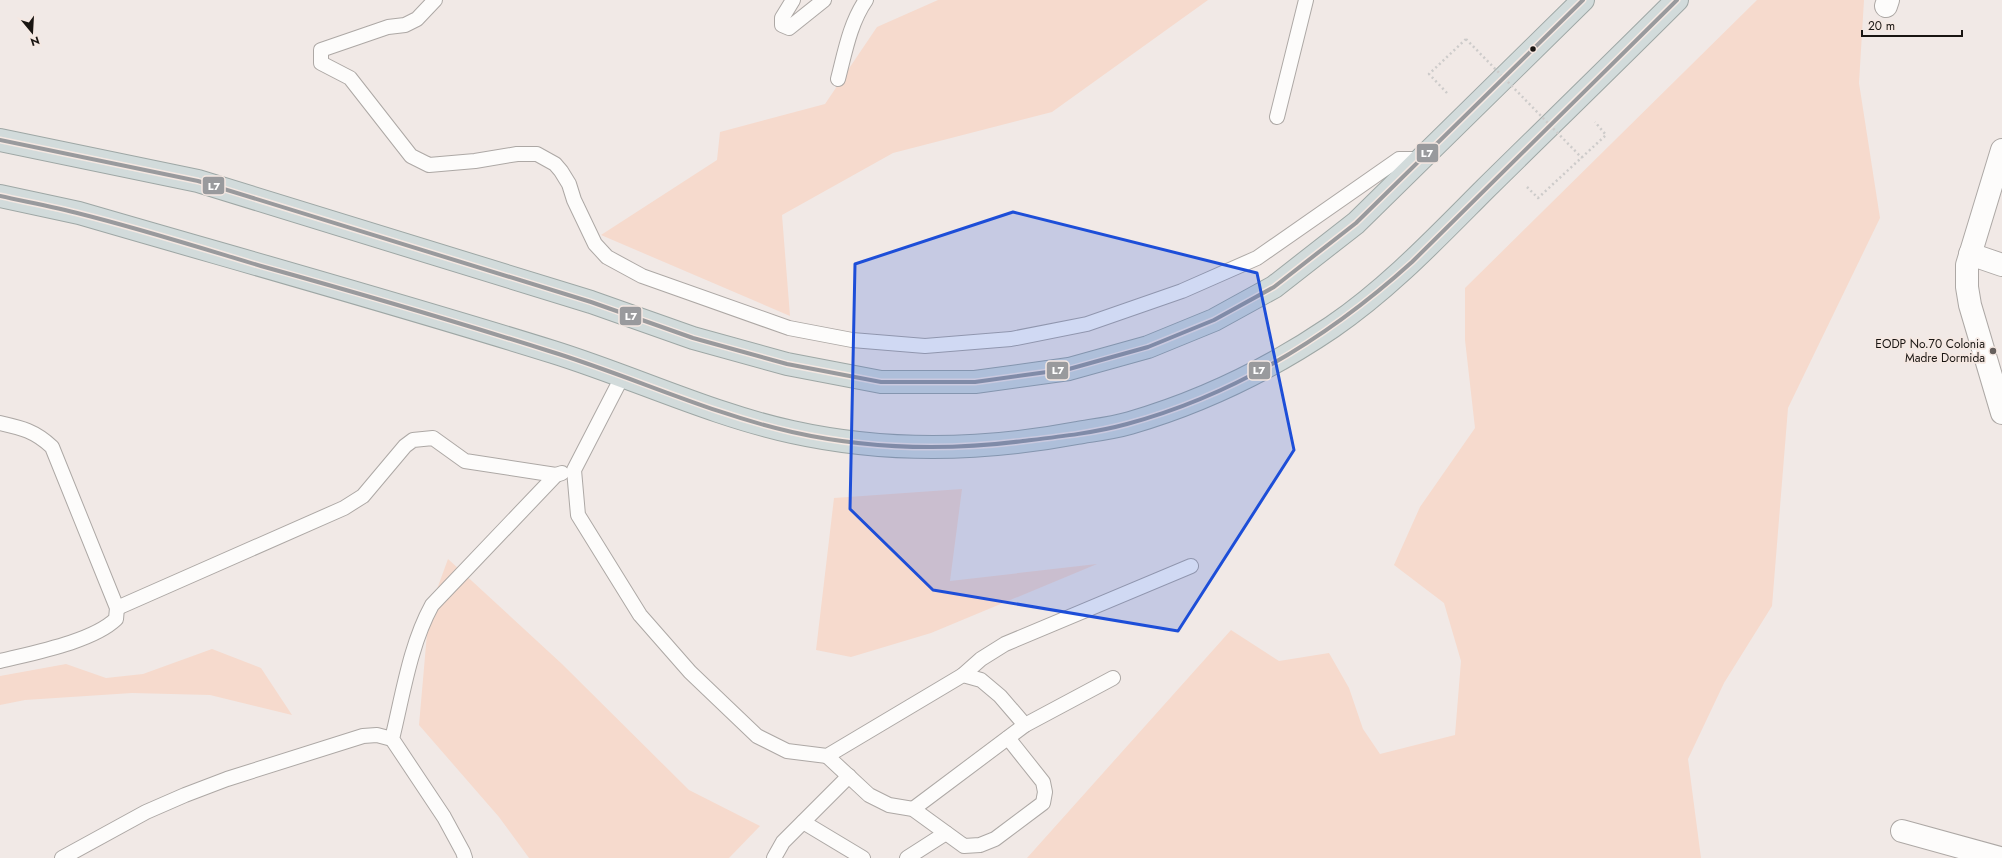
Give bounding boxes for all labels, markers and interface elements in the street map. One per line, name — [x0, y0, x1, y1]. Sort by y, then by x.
north arrow — [12, 12, 52, 52]
scale bar — [1862, 12, 1962, 38]
text: 20 m — [1868, 17, 1895, 35]
text: N — [28, 33, 42, 50]
unlabelled marker — [1528, 44, 1538, 54]
line badge: L7 — [1416, 143, 1439, 163]
text: L7 — [1421, 145, 1434, 161]
line badge: L7 — [202, 176, 225, 195]
text: L7 — [208, 178, 221, 194]
line badge: L7 — [619, 306, 642, 326]
text: L7 — [625, 308, 638, 324]
place label: EODP No.70 Colonia Madre Dormida — [1875, 335, 1985, 367]
marker: EODP No.70 Colonia Madre Dormida — [1988, 346, 1998, 356]
line badge: L7 — [1046, 361, 1069, 380]
line badge: L7 — [1248, 361, 1271, 380]
text: L7 — [1052, 362, 1065, 378]
text: L7 — [1253, 362, 1266, 378]

